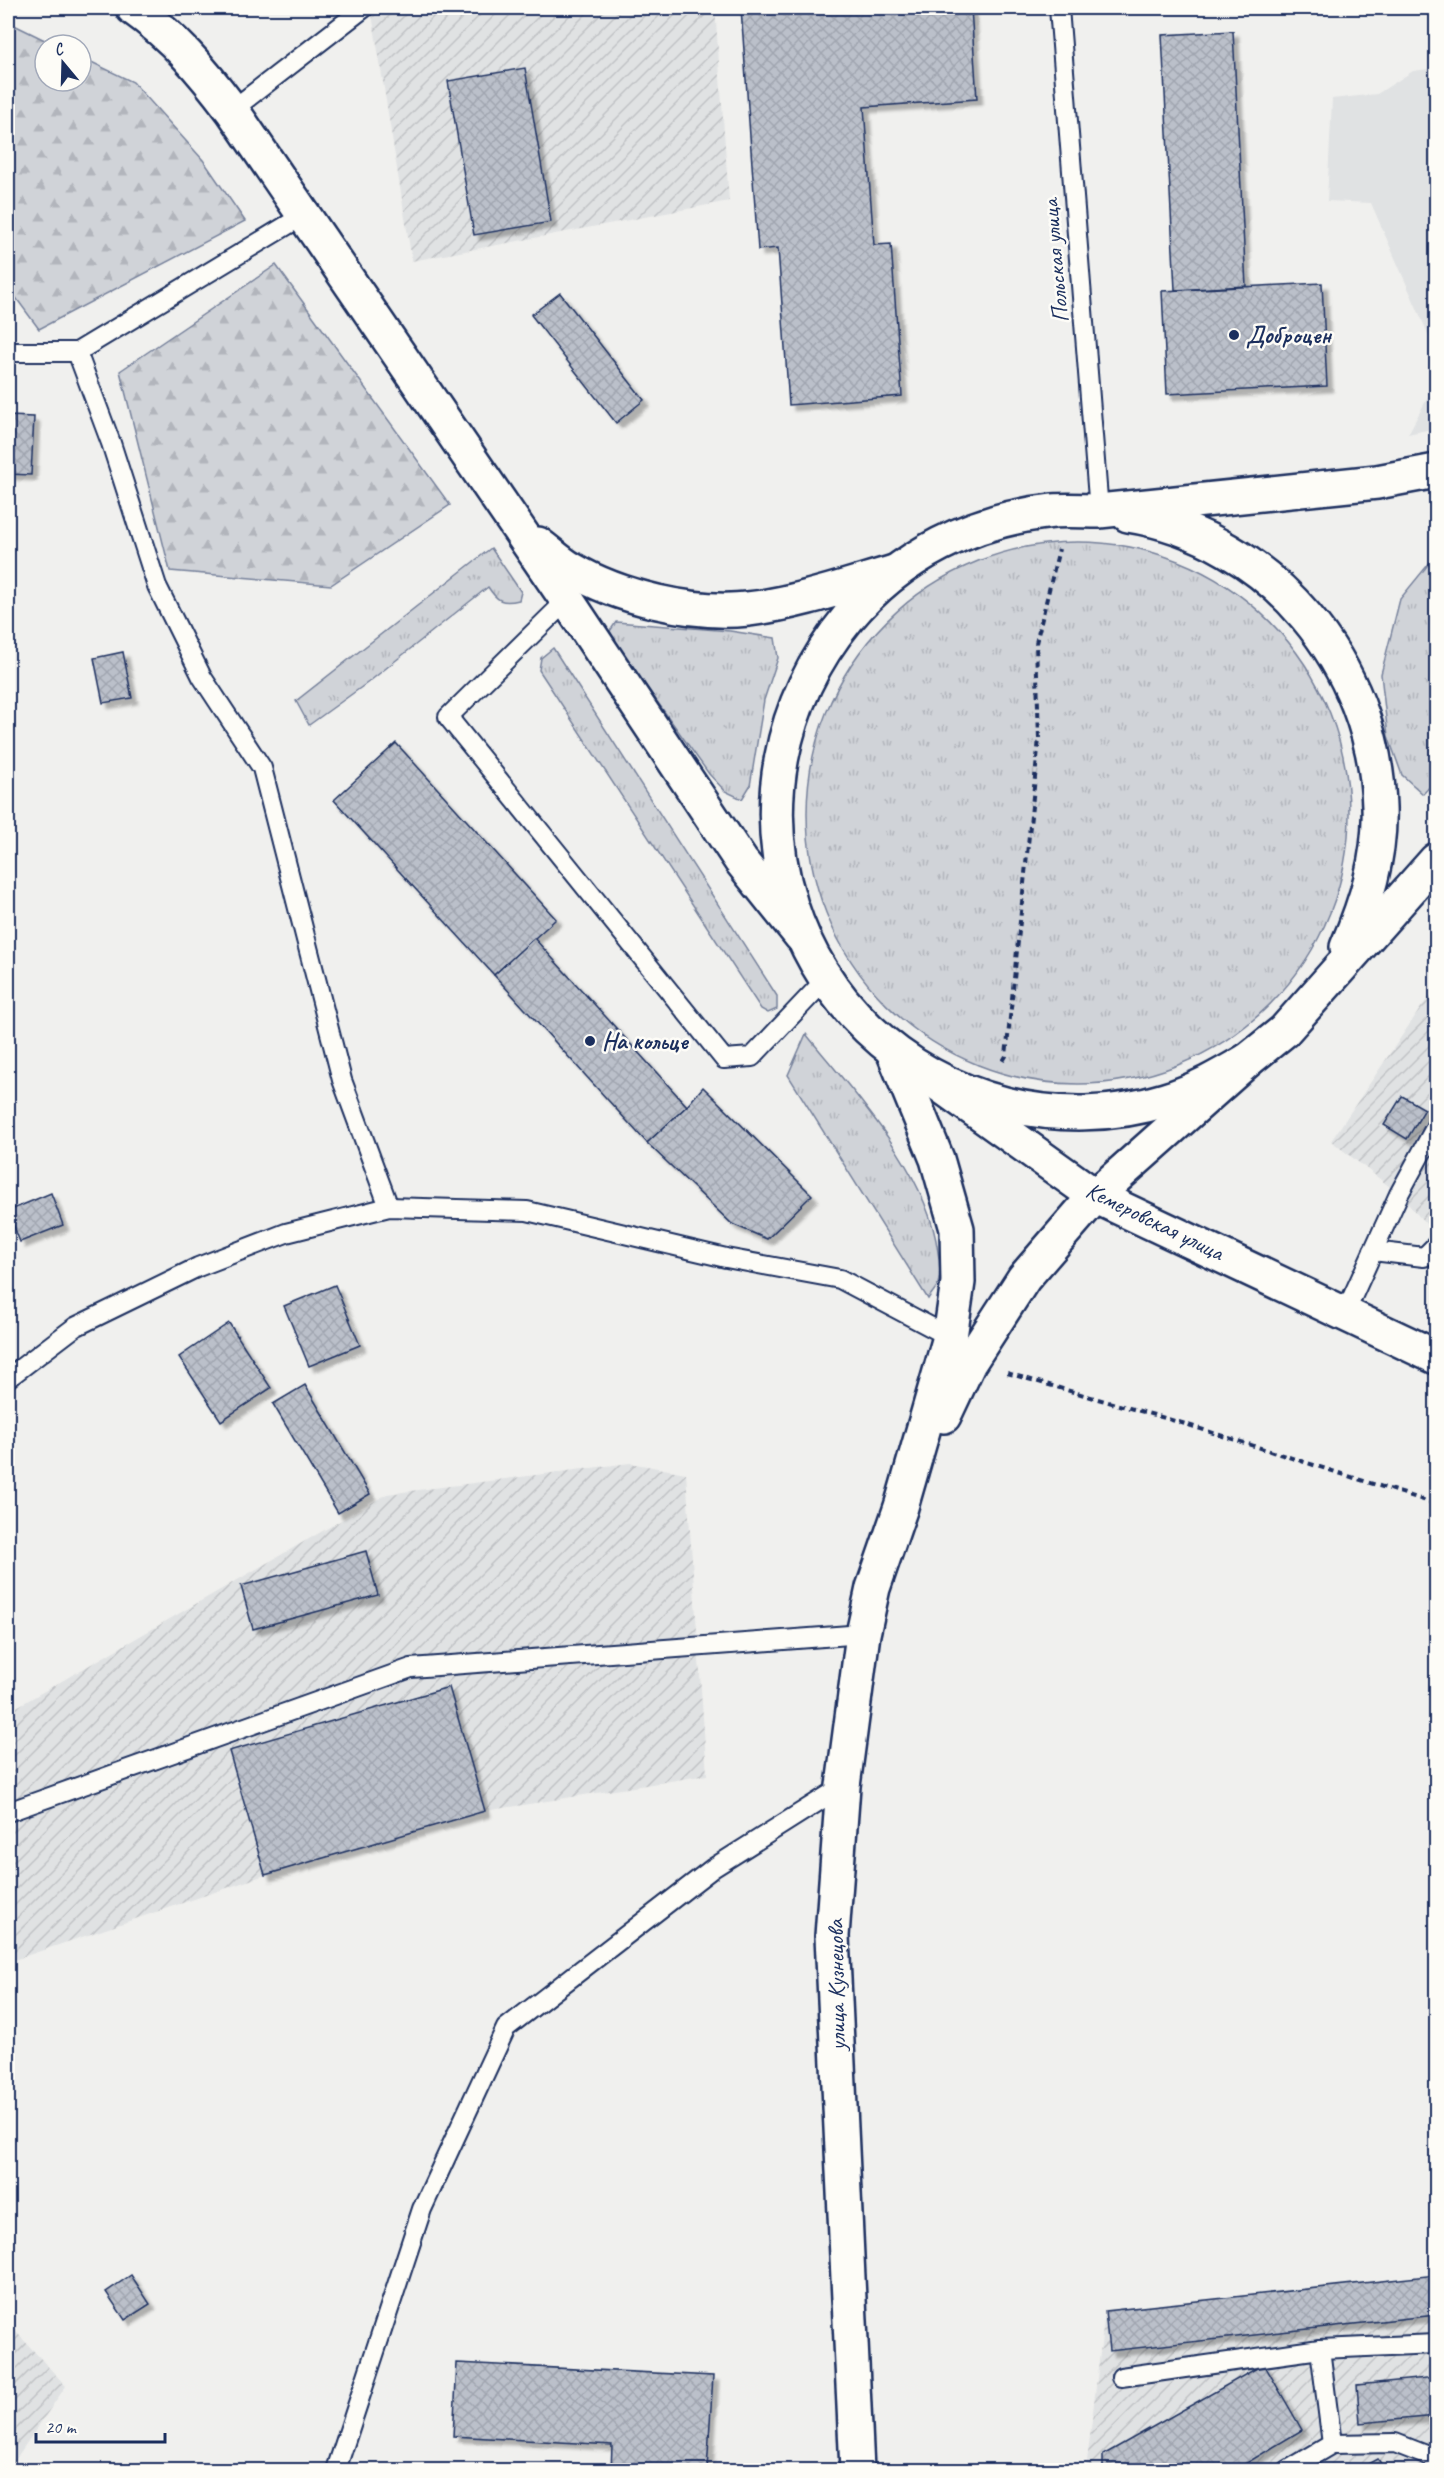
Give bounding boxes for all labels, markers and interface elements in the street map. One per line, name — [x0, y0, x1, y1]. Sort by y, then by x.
north arrow — [33, 33, 93, 93]
text: С — [51, 38, 67, 60]
street label: Польская улица — [1034, 196, 1075, 324]
place label: Доброцен — [1246, 320, 1332, 350]
marker: Доброцен — [1227, 328, 1241, 342]
place label: На кольце — [602, 1026, 690, 1056]
marker: На кольце — [583, 1034, 597, 1048]
street label: Кемеровская улица — [1081, 1175, 1230, 1268]
street label: улица Кузнецова — [820, 1918, 852, 2053]
scale bar — [36, 2406, 165, 2444]
text: 20 m — [45, 2416, 78, 2438]

